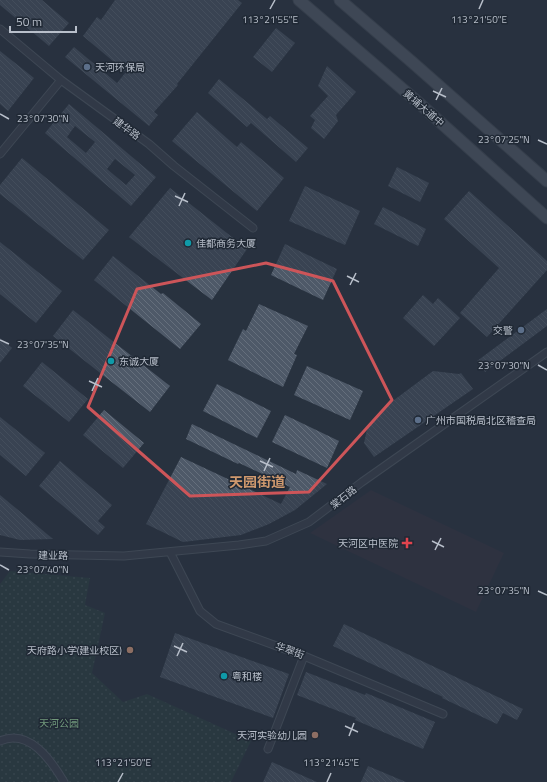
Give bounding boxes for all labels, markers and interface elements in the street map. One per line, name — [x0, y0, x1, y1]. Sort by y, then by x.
scale bar — [10, 8, 76, 34]
text: 50 m — [16, 12, 42, 31]
text: 113°21'55"E — [242, 12, 299, 27]
text: 113°21'50"E — [451, 12, 508, 27]
place label: 天河环保局 — [95, 60, 145, 75]
marker: 天河环保局 — [82, 62, 92, 72]
street label: 黄埔大道中 — [400, 86, 447, 130]
text: 23°07'30"N — [17, 111, 69, 126]
street label: 建华路 — [110, 114, 143, 143]
text: 23°07'25"N — [478, 132, 530, 147]
place label: 佳都商务大厦 — [196, 236, 256, 251]
marker: 佳都商务大厦 — [183, 238, 193, 248]
place label: 交警 — [493, 323, 513, 338]
marker: 交警 — [516, 325, 526, 335]
text: 23°07'35"N — [17, 337, 69, 352]
place label: 东诚大厦 — [119, 354, 159, 369]
marker: 东诚大厦 — [106, 356, 116, 366]
text: 23°07'30"N — [478, 358, 530, 373]
place label: 广州市国税局北区稽查局 — [426, 413, 536, 428]
marker: 广州市国税局北区稽查局 — [413, 415, 423, 425]
district label: 天园街道 — [229, 471, 285, 492]
street label: 棠石路 — [327, 482, 360, 513]
place label: 天河区中医院 — [338, 536, 398, 551]
marker: 天河区中医院 — [401, 537, 413, 549]
street label: 建业路 — [38, 548, 68, 563]
text: 23°07'40"N — [17, 562, 69, 577]
text: 23°07'35"N — [478, 583, 530, 598]
street label: 华翠街 — [273, 638, 306, 663]
place label: 天府路小学(建业校区) — [27, 643, 122, 658]
marker: 天府路小学(建业校区) — [125, 645, 135, 655]
place label: 粤和楼 — [232, 669, 262, 684]
marker: 粤和楼 — [219, 671, 229, 681]
park label: 天河公园 — [39, 716, 79, 731]
place label: 天河实验幼儿园 — [237, 728, 307, 743]
marker: 天河实验幼儿园 — [310, 730, 320, 740]
text: 113°21'50"E — [95, 755, 152, 770]
text: 113°21'45"E — [303, 755, 360, 770]

